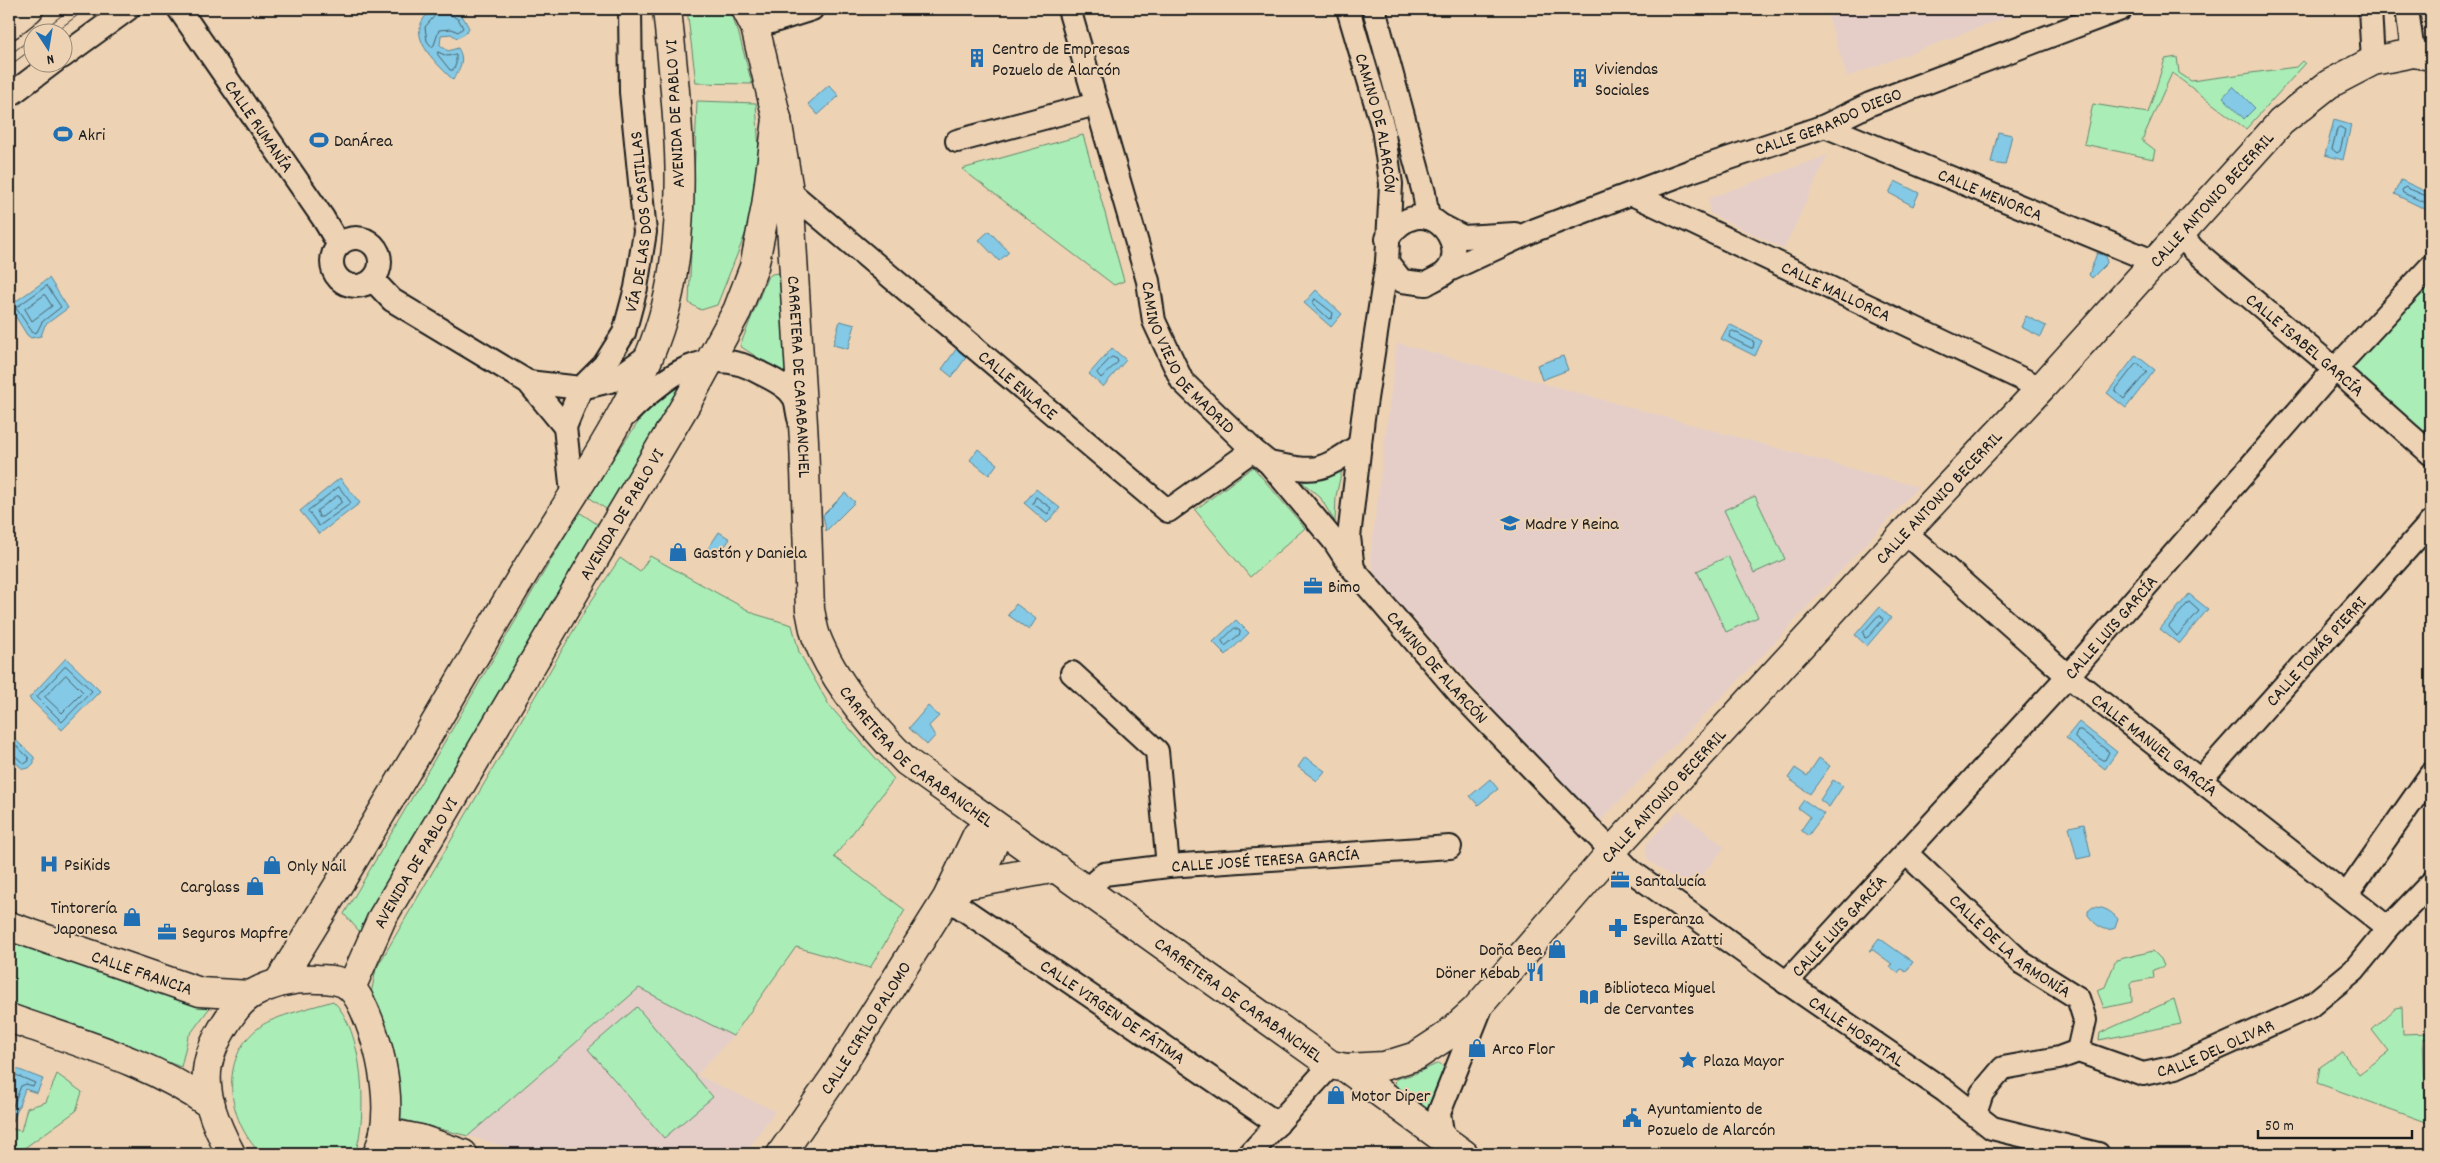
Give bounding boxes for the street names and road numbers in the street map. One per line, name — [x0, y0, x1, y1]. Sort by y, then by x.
street label: AVENIDA DE PABLO VI — [660, 39, 693, 189]
street label: CAMINO DE ALARCÓN — [1347, 51, 1401, 194]
street label: CALLE RUMANÍA — [217, 76, 298, 179]
street label: CALLE GERARDO DIEGO — [1752, 83, 1906, 164]
street label: CALLE ANTONIO BECERRIL — [2145, 127, 2282, 274]
street label: VÍA DE LAS DOS CASTILLAS — [620, 130, 660, 316]
street label: CALLE MENORCA — [1933, 164, 2046, 229]
street label: CALLE MALLORCA — [1776, 256, 1894, 330]
street label: CARRETERA DE CARABANCHEL — [779, 275, 815, 479]
street label: CAMINO VIEJO DE MADRID — [1133, 280, 1239, 441]
street label: CALLE ISABEL GARCÍA — [2239, 288, 2369, 404]
street label: CALLE ENLACE — [971, 346, 1062, 427]
street label: CALLE ANTONIO BECERRIL — [1871, 426, 2010, 571]
street label: AVENIDA DE PABLO VI — [575, 445, 672, 586]
street label: CALLE LUIS GARCÍA — [2060, 571, 2165, 686]
street label: CALLE TOMÁS PIERRI — [2261, 592, 2374, 713]
street label: CAMINO DE ALARCÓN — [1379, 606, 1493, 731]
street label: CARRETERA DE CARABANCHEL — [832, 682, 998, 835]
street label: CALLE MANUEL GARCÍA — [2085, 689, 2222, 804]
street label: CALLE ANTONIO BECERRIL — [1596, 724, 1734, 870]
street label: AVENIDA DE PABLO VI — [369, 793, 466, 933]
street label: CALLE JOSÉ TERESA GARCÍA — [1171, 843, 1361, 881]
street label: CALLE LUIS GARCÍA — [1787, 870, 1894, 984]
street label: CALLE DE LA ARMONÍA — [1942, 890, 2075, 1006]
street label: CARRETERA DE CARABANCHEL — [1148, 932, 1328, 1071]
street label: CALLE FRANCIA — [87, 945, 196, 1004]
street label: CALLE VIRGEN DE FÁTIMA — [1034, 955, 1190, 1072]
street label: CALLE CIRILO PALOMO — [816, 958, 919, 1101]
street label: CALLE HOSPITAL — [1803, 991, 1909, 1075]
street label: CALLE DEL OLIVAR — [2155, 1014, 2279, 1086]

